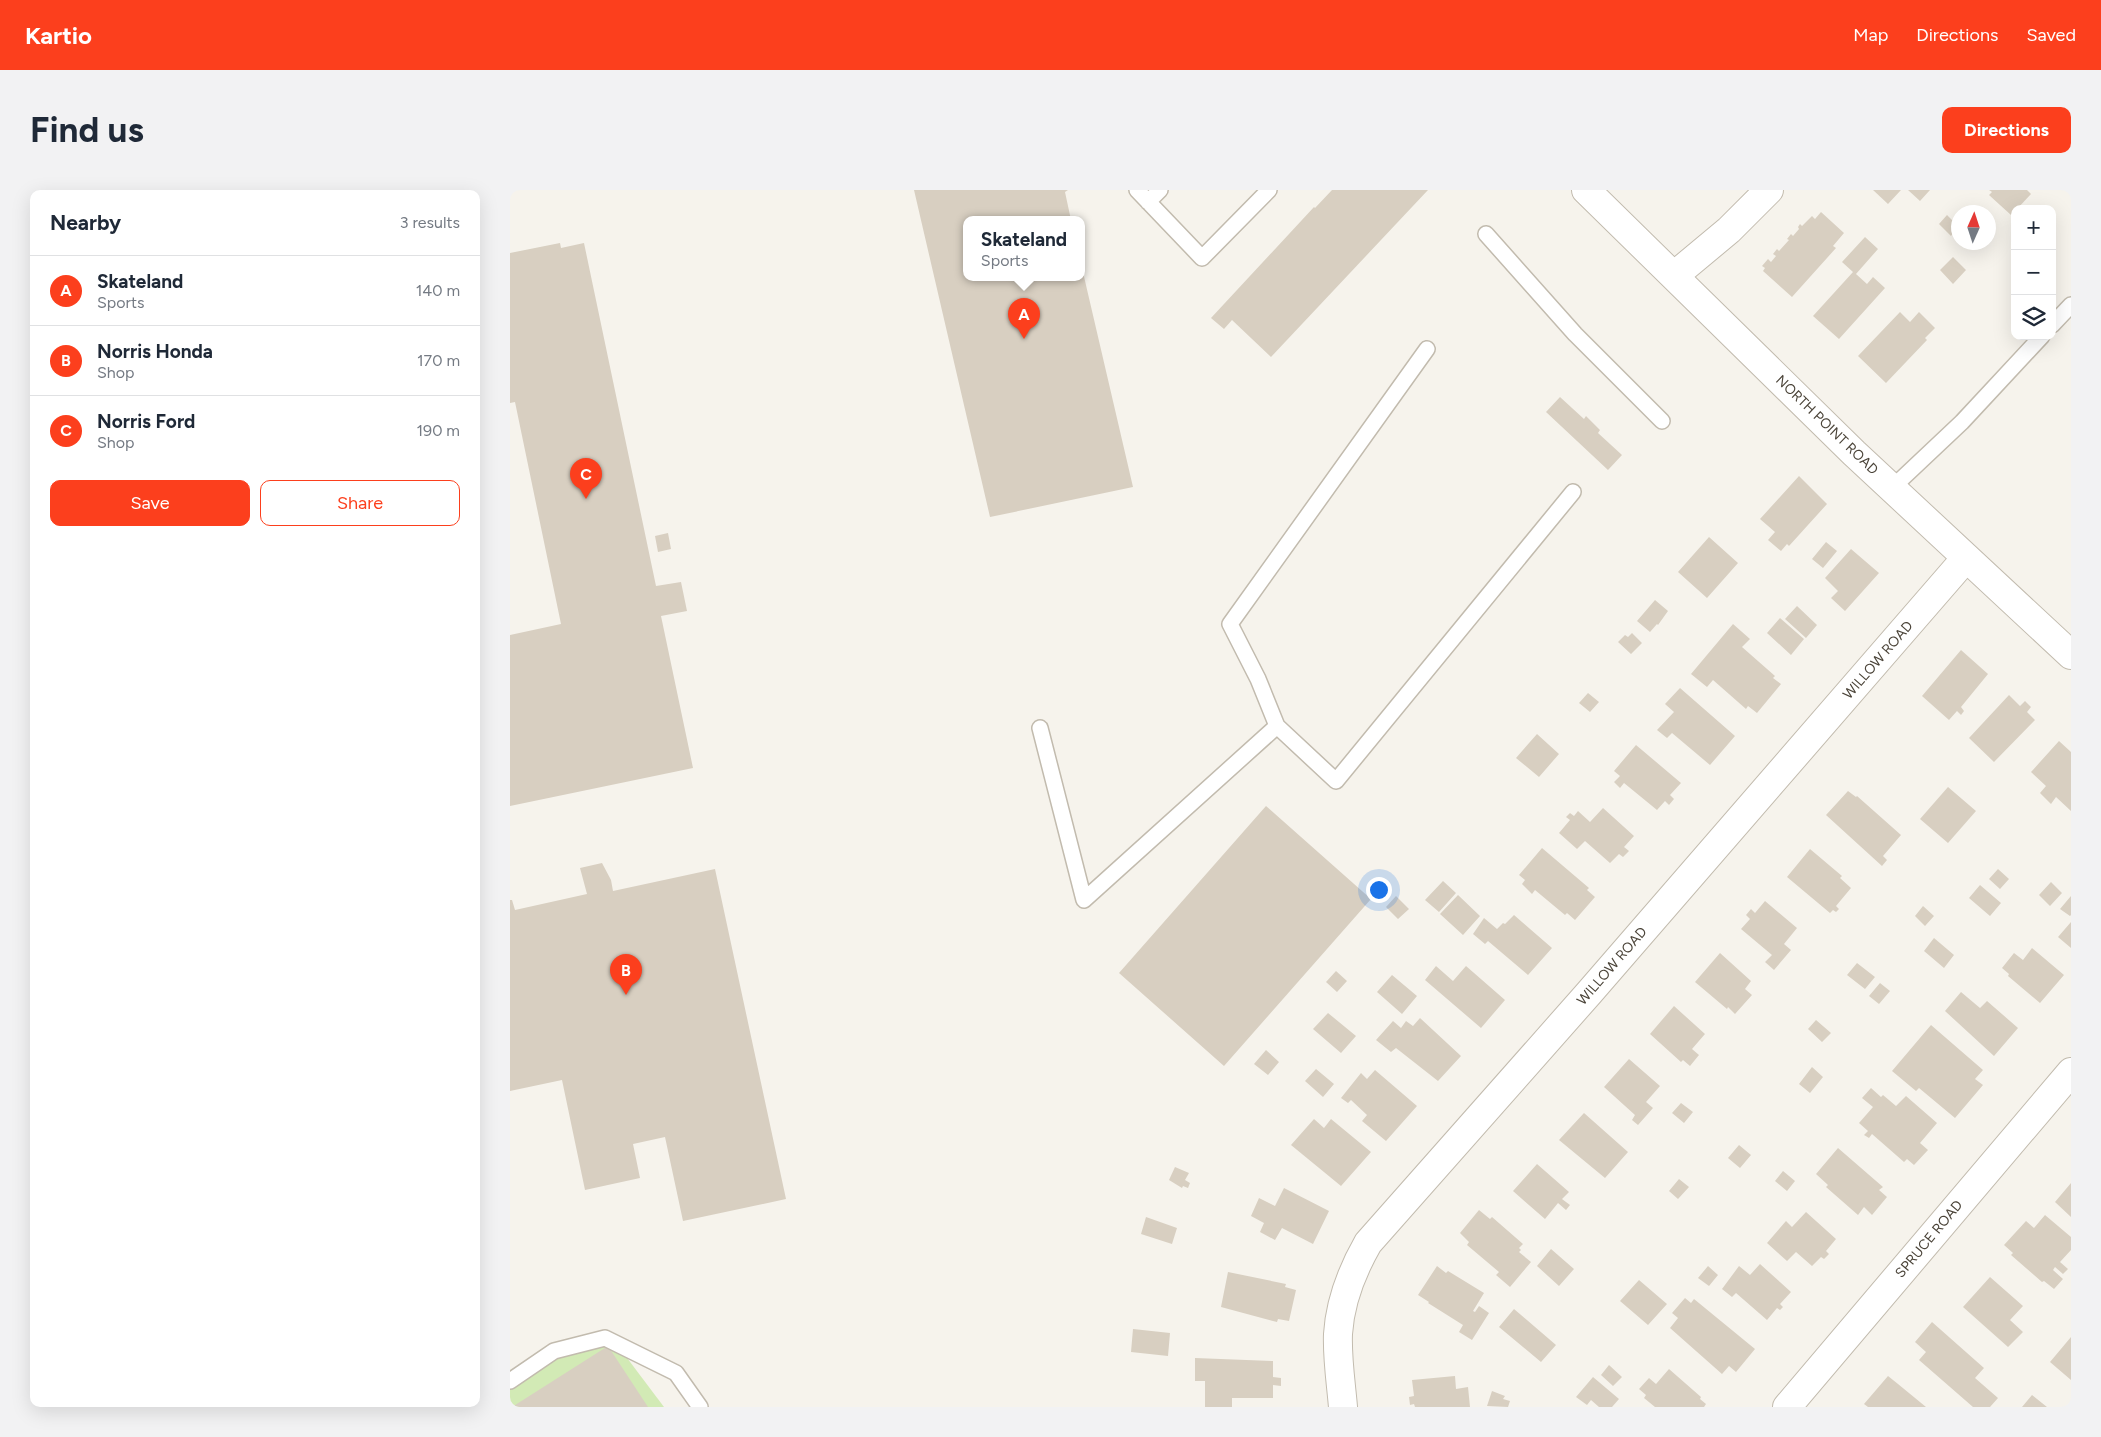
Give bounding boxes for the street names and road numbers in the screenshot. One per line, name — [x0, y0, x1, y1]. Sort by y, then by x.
street label: NORTH POINT ROAD — [1772, 372, 1882, 478]
street label: WILLOW ROAD — [1839, 617, 1917, 703]
street label: WILLOW ROAD — [1573, 923, 1651, 1009]
street label: SPRUCE ROAD — [1892, 1197, 1966, 1281]

